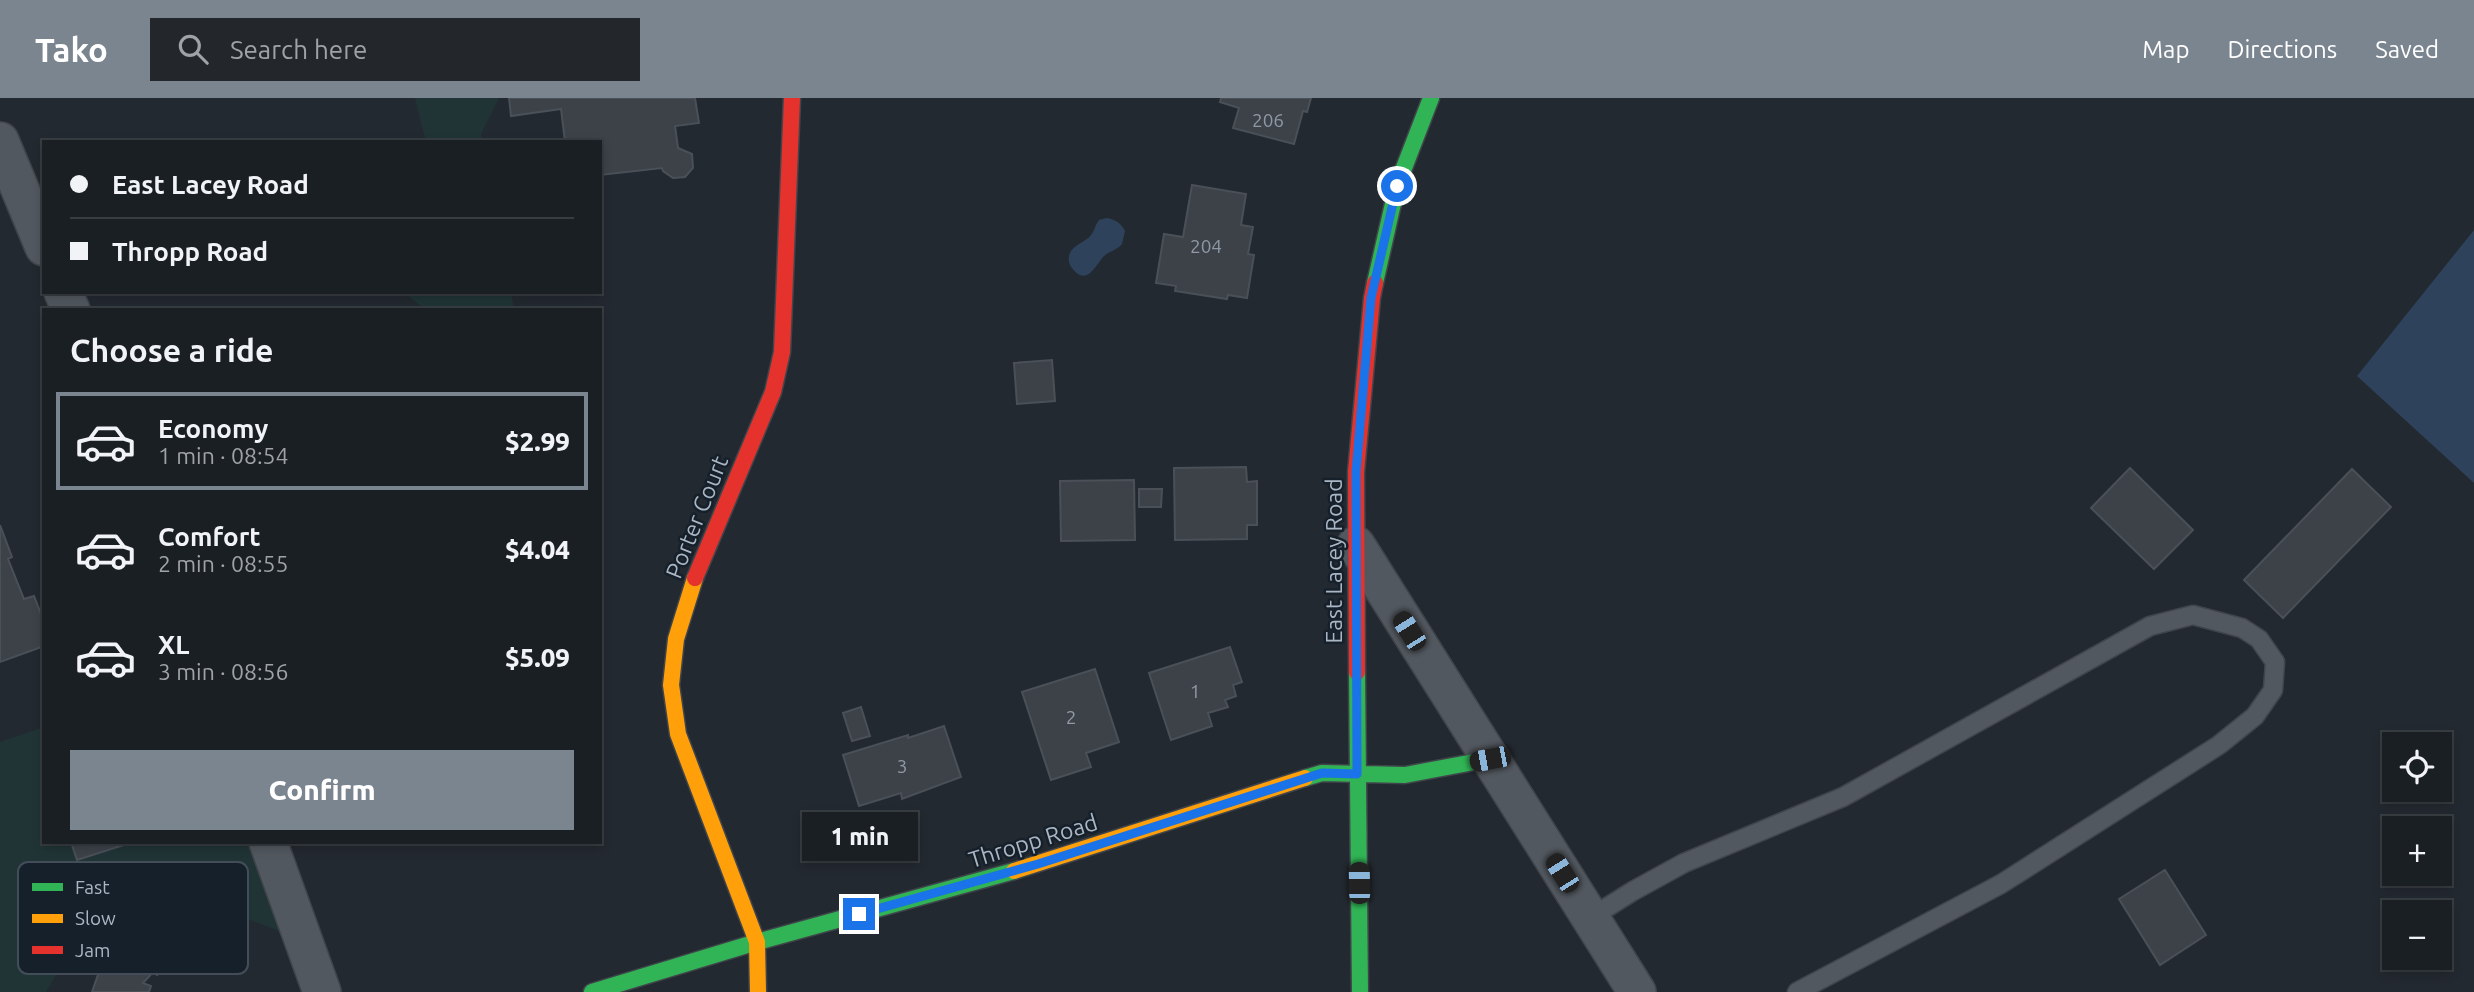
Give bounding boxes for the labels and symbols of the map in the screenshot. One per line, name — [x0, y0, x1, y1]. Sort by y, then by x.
house number: 206 — [1252, 109, 1284, 131]
route start — [1381, 170, 1413, 202]
house number: 204 — [1190, 235, 1222, 257]
street label: Porter Court — [661, 452, 732, 582]
street label: East Lacey Road — [1321, 478, 1346, 644]
car — [1389, 608, 1430, 654]
house number: 1 — [1190, 680, 1200, 702]
house number: 2 — [1066, 706, 1076, 728]
car — [1468, 745, 1513, 773]
house number: 3 — [897, 755, 907, 777]
street label: Thropp Road — [965, 809, 1100, 872]
callout: 1 min — [801, 812, 917, 862]
car — [1542, 850, 1583, 896]
legend — [18, 862, 248, 974]
car — [1349, 862, 1370, 904]
text: Fast — [75, 876, 110, 898]
route end — [843, 898, 875, 930]
text: Slow — [75, 907, 116, 929]
text: Jam — [75, 939, 111, 961]

